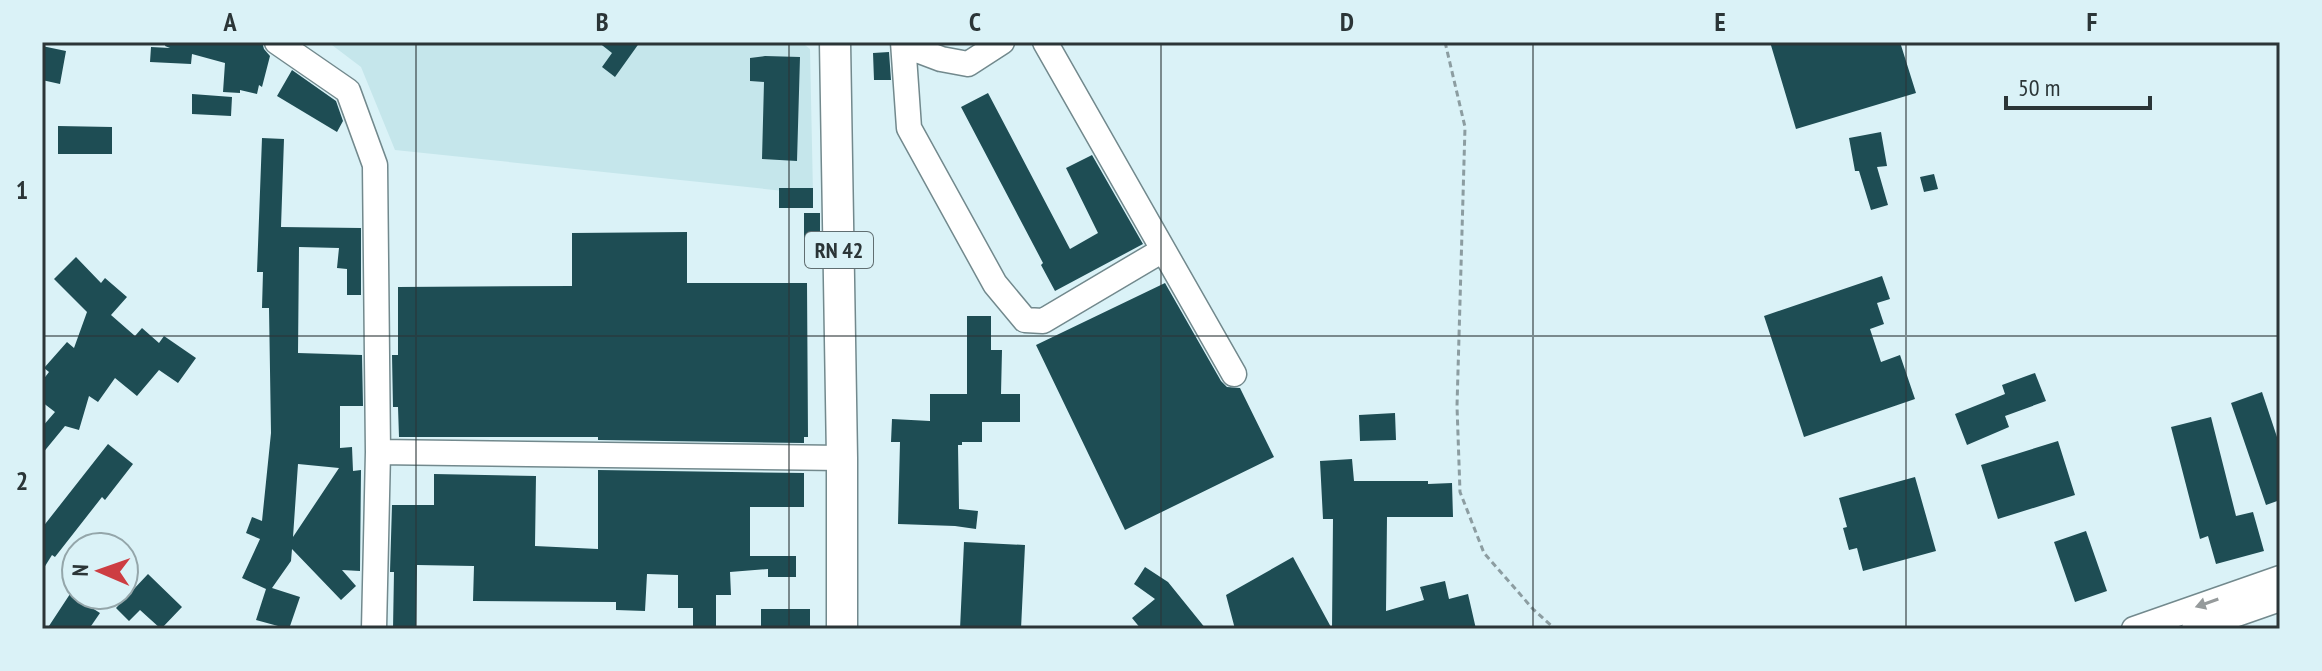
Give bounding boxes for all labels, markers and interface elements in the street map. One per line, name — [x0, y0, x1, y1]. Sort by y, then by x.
text: A — [222, 5, 237, 38]
text: B — [596, 5, 609, 38]
text: C — [969, 5, 981, 38]
text: D — [1340, 5, 1354, 38]
text: E — [1714, 5, 1726, 38]
text: F — [2087, 5, 2098, 38]
scale bar — [2006, 60, 2150, 110]
text: 50 m — [2018, 72, 2060, 103]
text: 1 — [16, 173, 28, 206]
road number: RN 42 — [805, 232, 873, 268]
text: 2 — [16, 464, 28, 497]
north arrow — [60, 531, 140, 611]
text: N — [66, 564, 94, 577]
one-way arrow — [2195, 598, 2219, 610]

